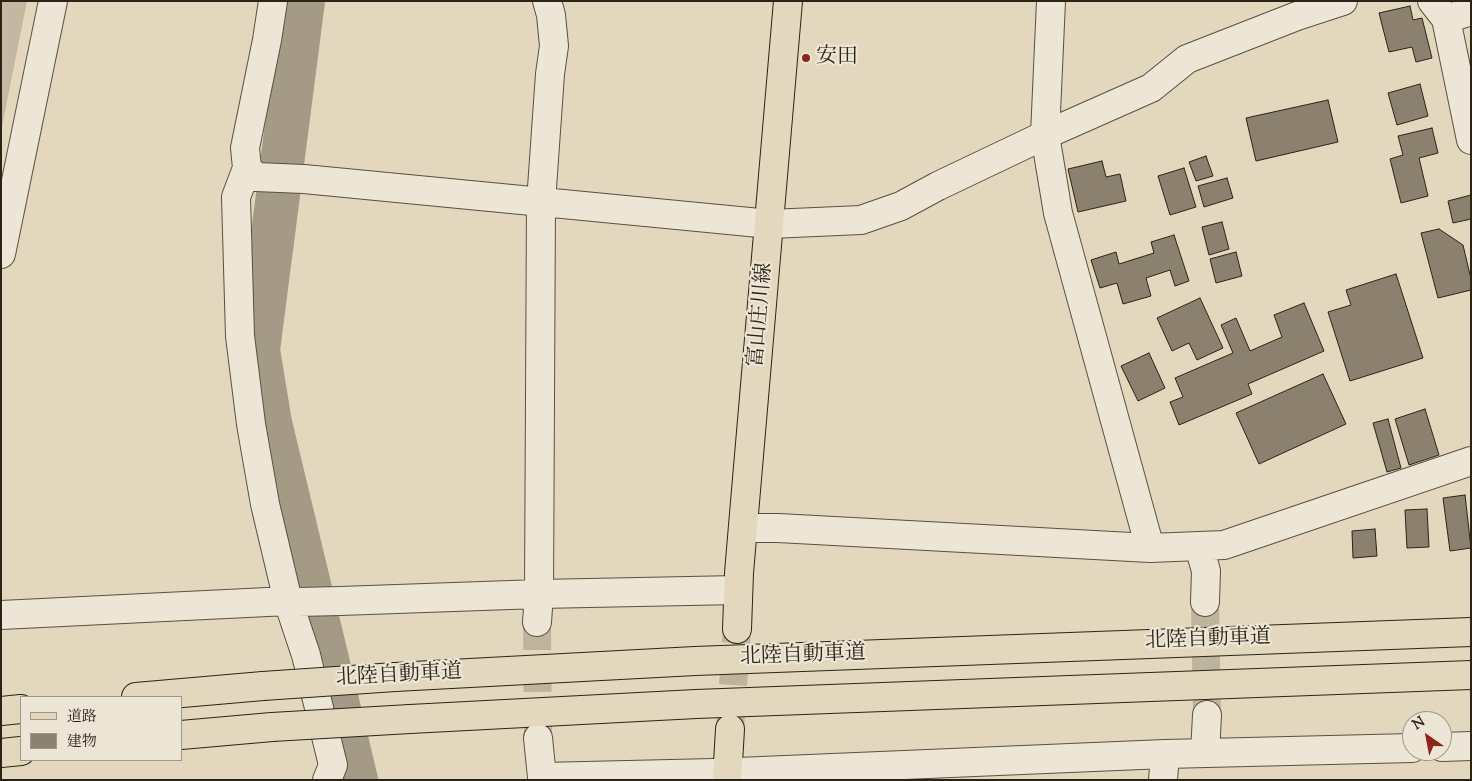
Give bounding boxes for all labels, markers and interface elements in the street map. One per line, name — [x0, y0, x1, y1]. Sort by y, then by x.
place label: 安田 — [816, 45, 858, 71]
marker: 安田 — [800, 52, 812, 64]
street label: 富山庄川線 — [745, 262, 779, 368]
street label: 北陸自動車道 — [1145, 626, 1271, 656]
street label: 北陸自動車道 — [740, 642, 866, 672]
street label: 北陸自動車道 — [335, 661, 463, 693]
legend — [20, 696, 182, 761]
text: 道路 — [67, 707, 97, 728]
north arrow — [1402, 711, 1452, 761]
text: N — [1409, 713, 1430, 736]
text: 建物 — [67, 732, 97, 753]

